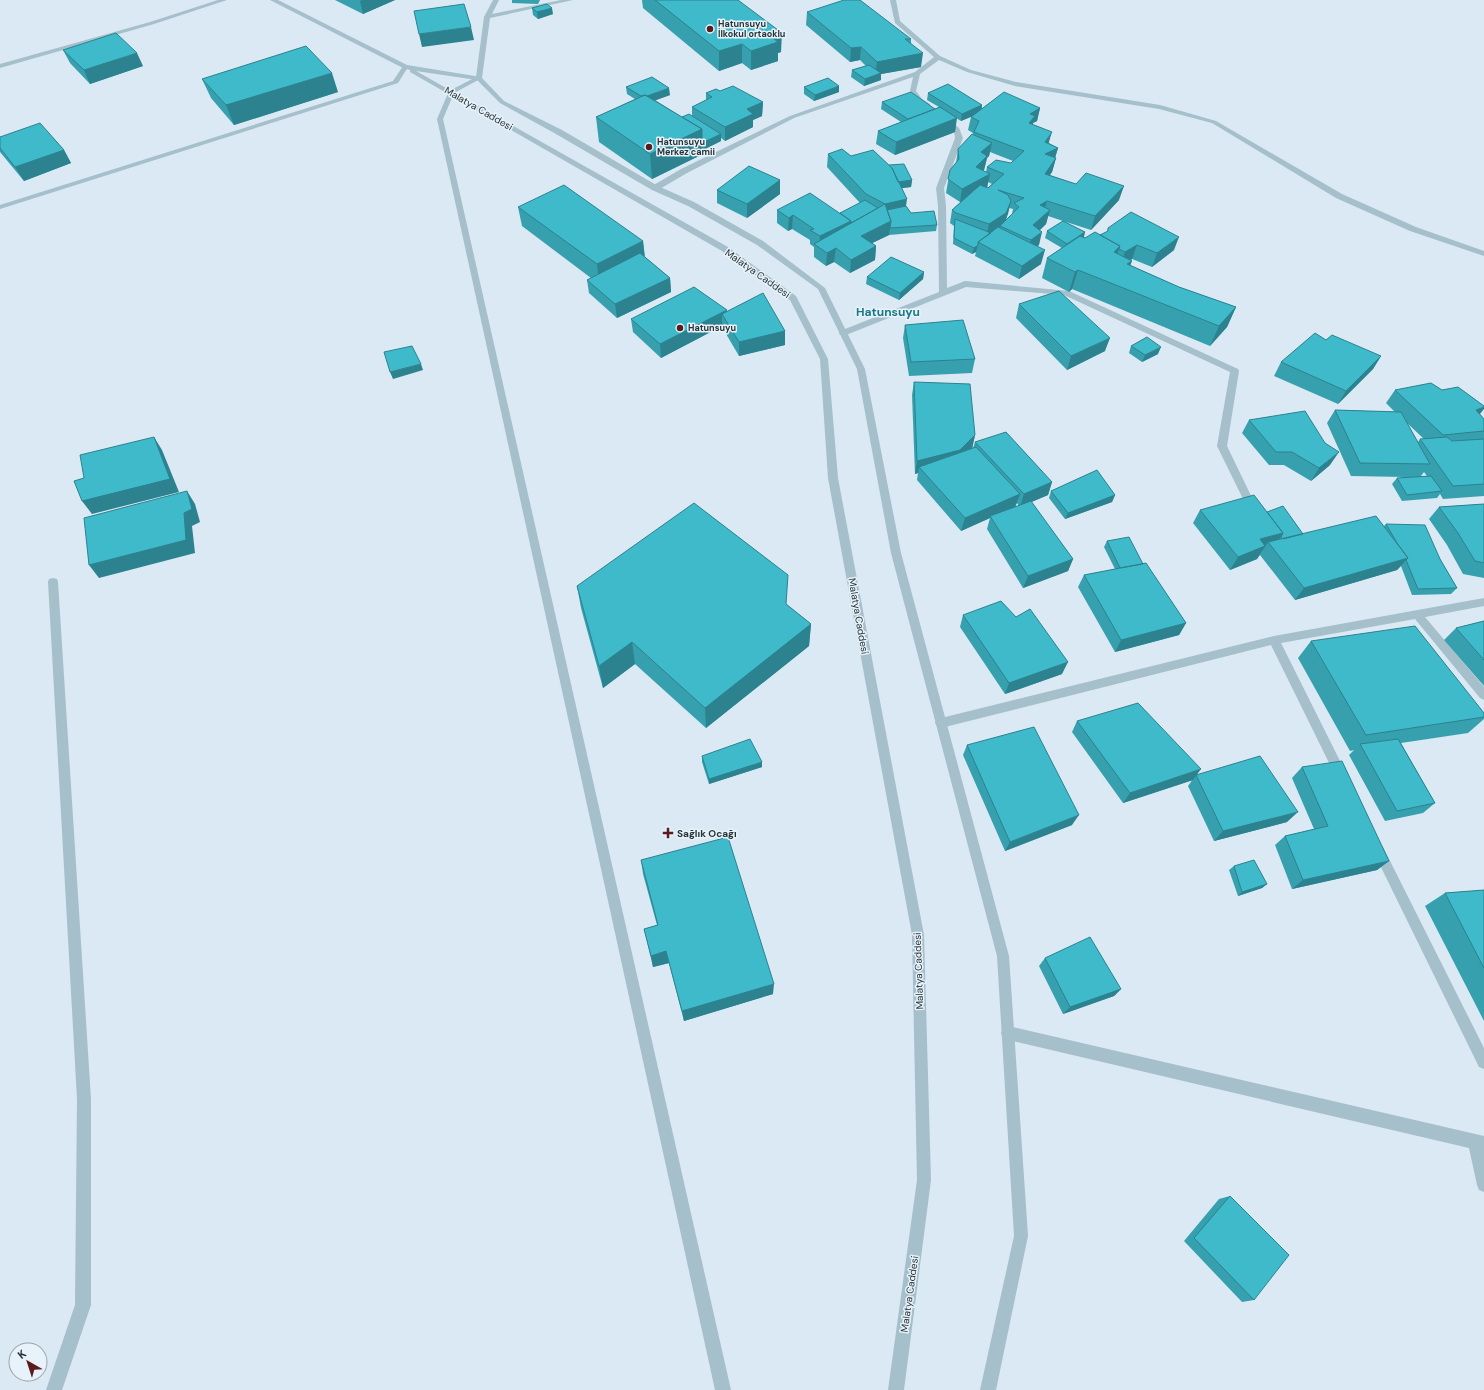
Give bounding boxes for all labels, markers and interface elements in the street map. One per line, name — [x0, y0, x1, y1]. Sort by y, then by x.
place label: Hatunsuyu İlkokul ortaoklu — [718, 18, 785, 40]
marker: Hatunsuyu İlkokul ortaoklu — [705, 24, 715, 34]
street label: Malatya Caddesi — [442, 84, 515, 133]
place label: Hatunsuyu Merkez camii — [657, 136, 715, 158]
marker: Hatunsuyu Merkez camii — [644, 142, 654, 152]
street label: Malatya Caddesi — [722, 246, 793, 301]
district label: Hatunsuyu — [856, 304, 920, 320]
place label: Hatunsuyu — [688, 322, 736, 334]
marker: Hatunsuyu — [675, 323, 685, 333]
street label: Malatya Caddesi — [845, 577, 872, 655]
marker: Sağlık Ocağı — [662, 827, 674, 839]
place label: Sağlık Ocağı — [677, 827, 737, 840]
street label: Malatya Caddesi — [911, 932, 926, 1010]
street label: Malatya Caddesi — [898, 1255, 921, 1333]
north arrow — [8, 1342, 48, 1382]
text: K — [15, 1347, 29, 1362]

